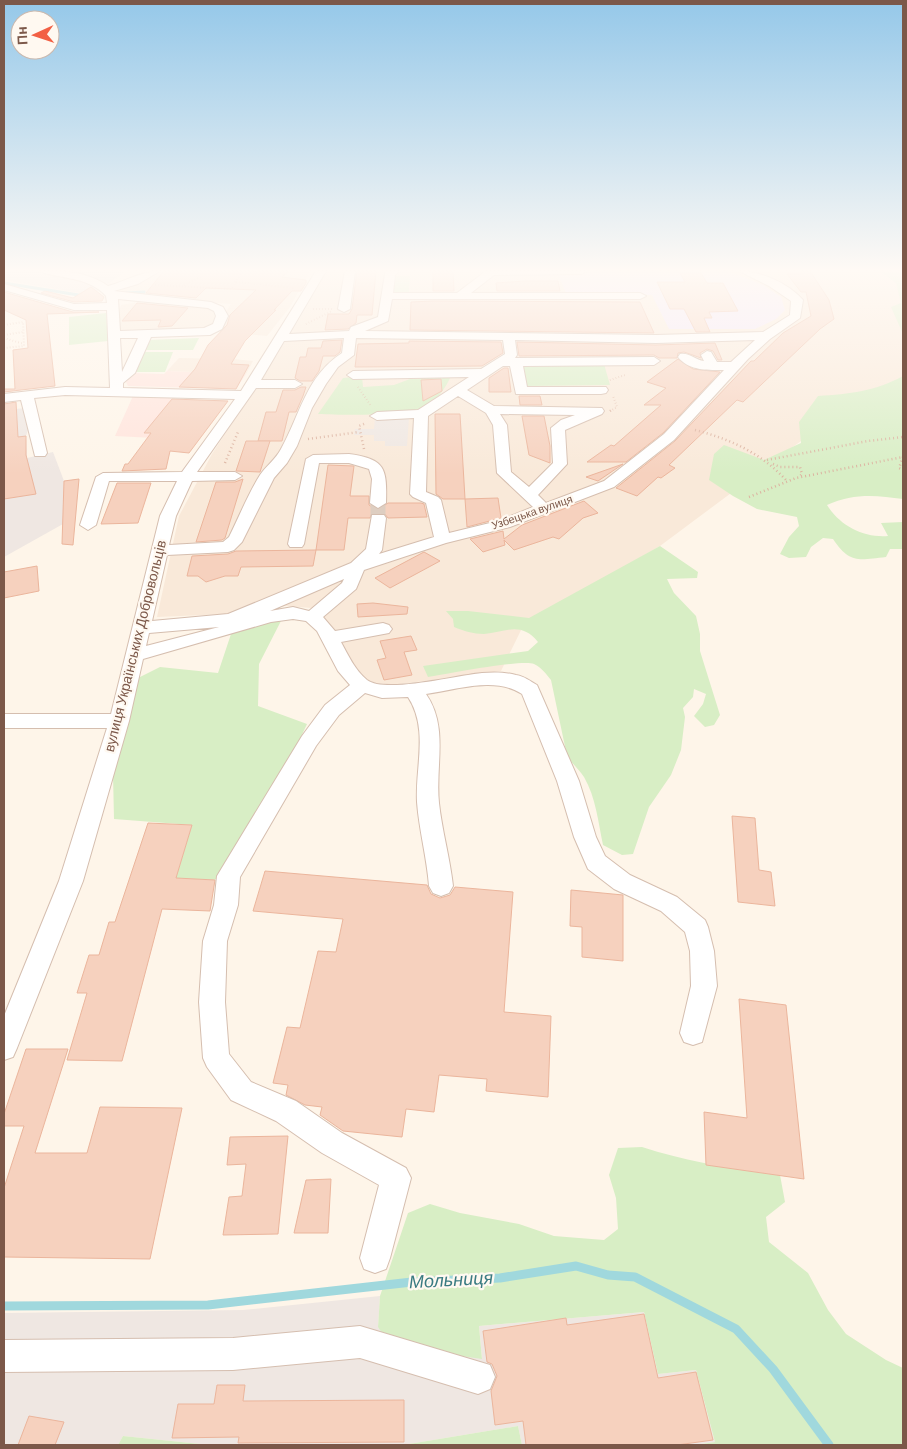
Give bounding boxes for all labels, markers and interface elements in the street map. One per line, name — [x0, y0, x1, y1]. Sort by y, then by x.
north arrow — [10, 10, 60, 60]
text: Пн — [13, 26, 30, 45]
street label: Узбецька вулиця — [490, 492, 574, 531]
street label: вулиця Українських Добровольців — [100, 538, 169, 754]
water label: Мольниця — [408, 1266, 494, 1292]

